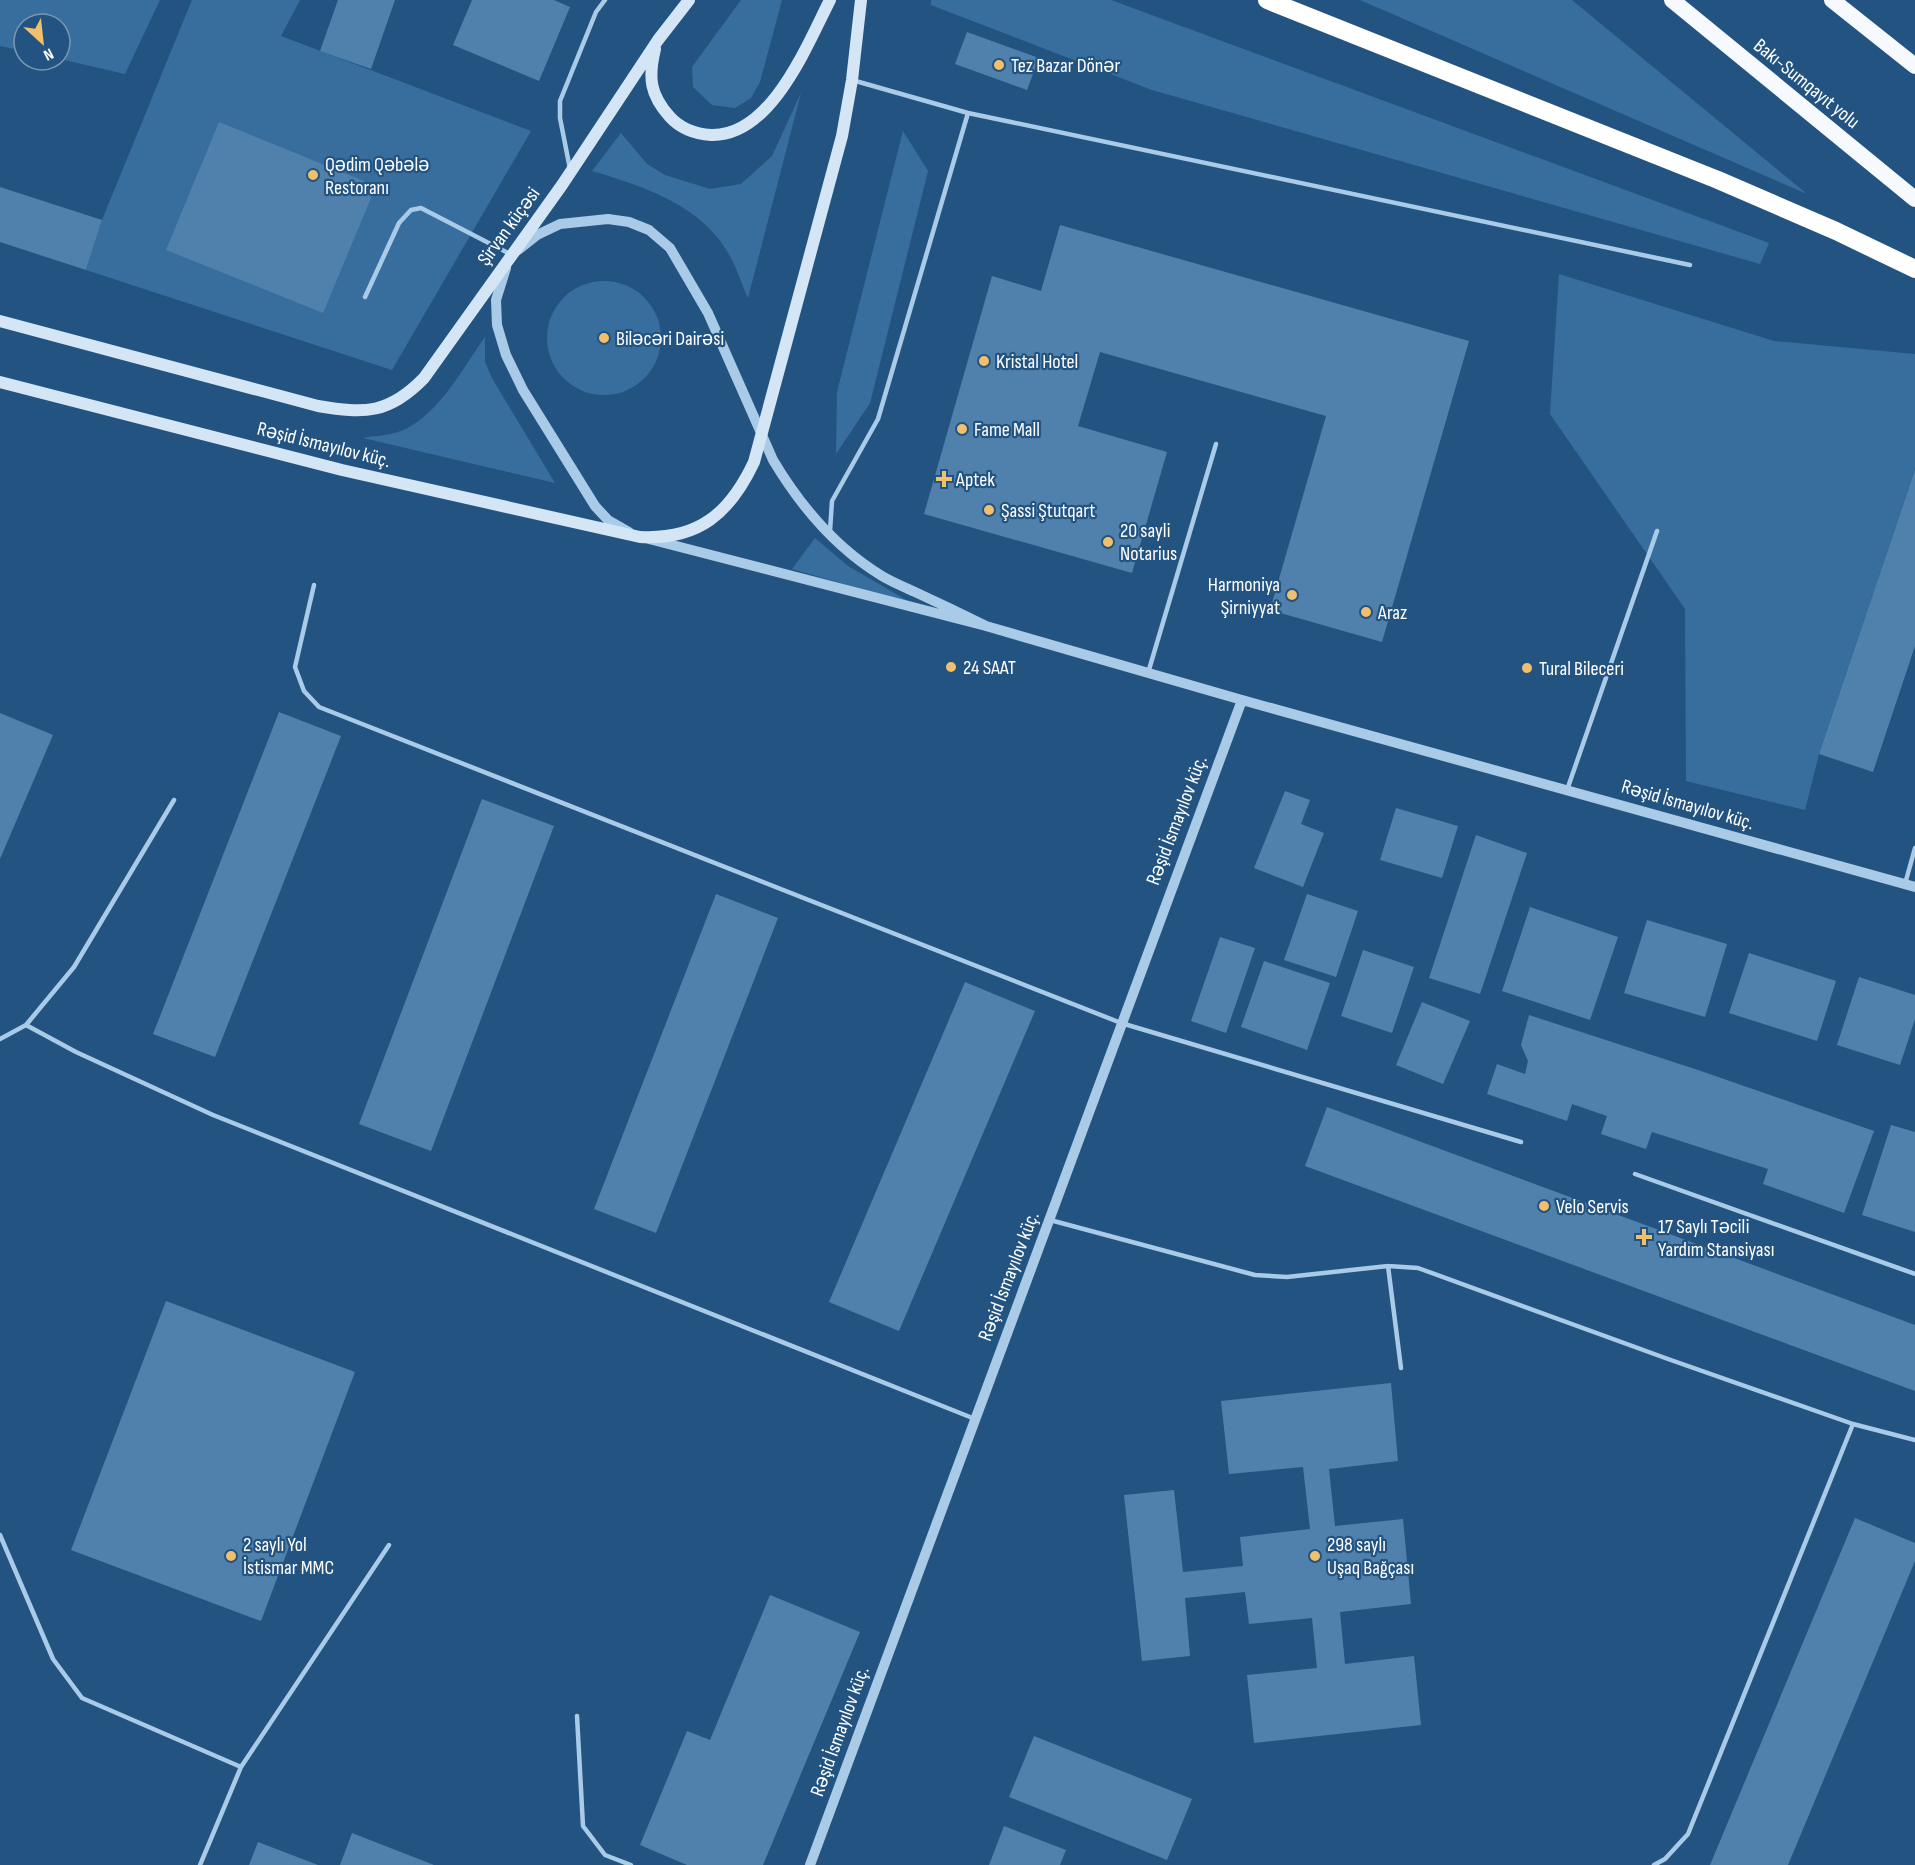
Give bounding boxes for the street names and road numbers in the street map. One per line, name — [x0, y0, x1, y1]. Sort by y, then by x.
street label: Bakı-Sumqayıt yolu — [1748, 34, 1864, 134]
street label: Şirvan küçəsi — [472, 183, 545, 270]
street label: Rəşid İsmayılov küç. — [254, 417, 393, 473]
street label: Rəşid İsmayılov küç. — [1141, 752, 1213, 889]
street label: Rəşid İsmayılov küç. — [1619, 775, 1757, 835]
street label: Rəşid İsmayılov küç. — [973, 1208, 1045, 1345]
street label: Rəşid İsmayılov küç. — [805, 1663, 875, 1800]

